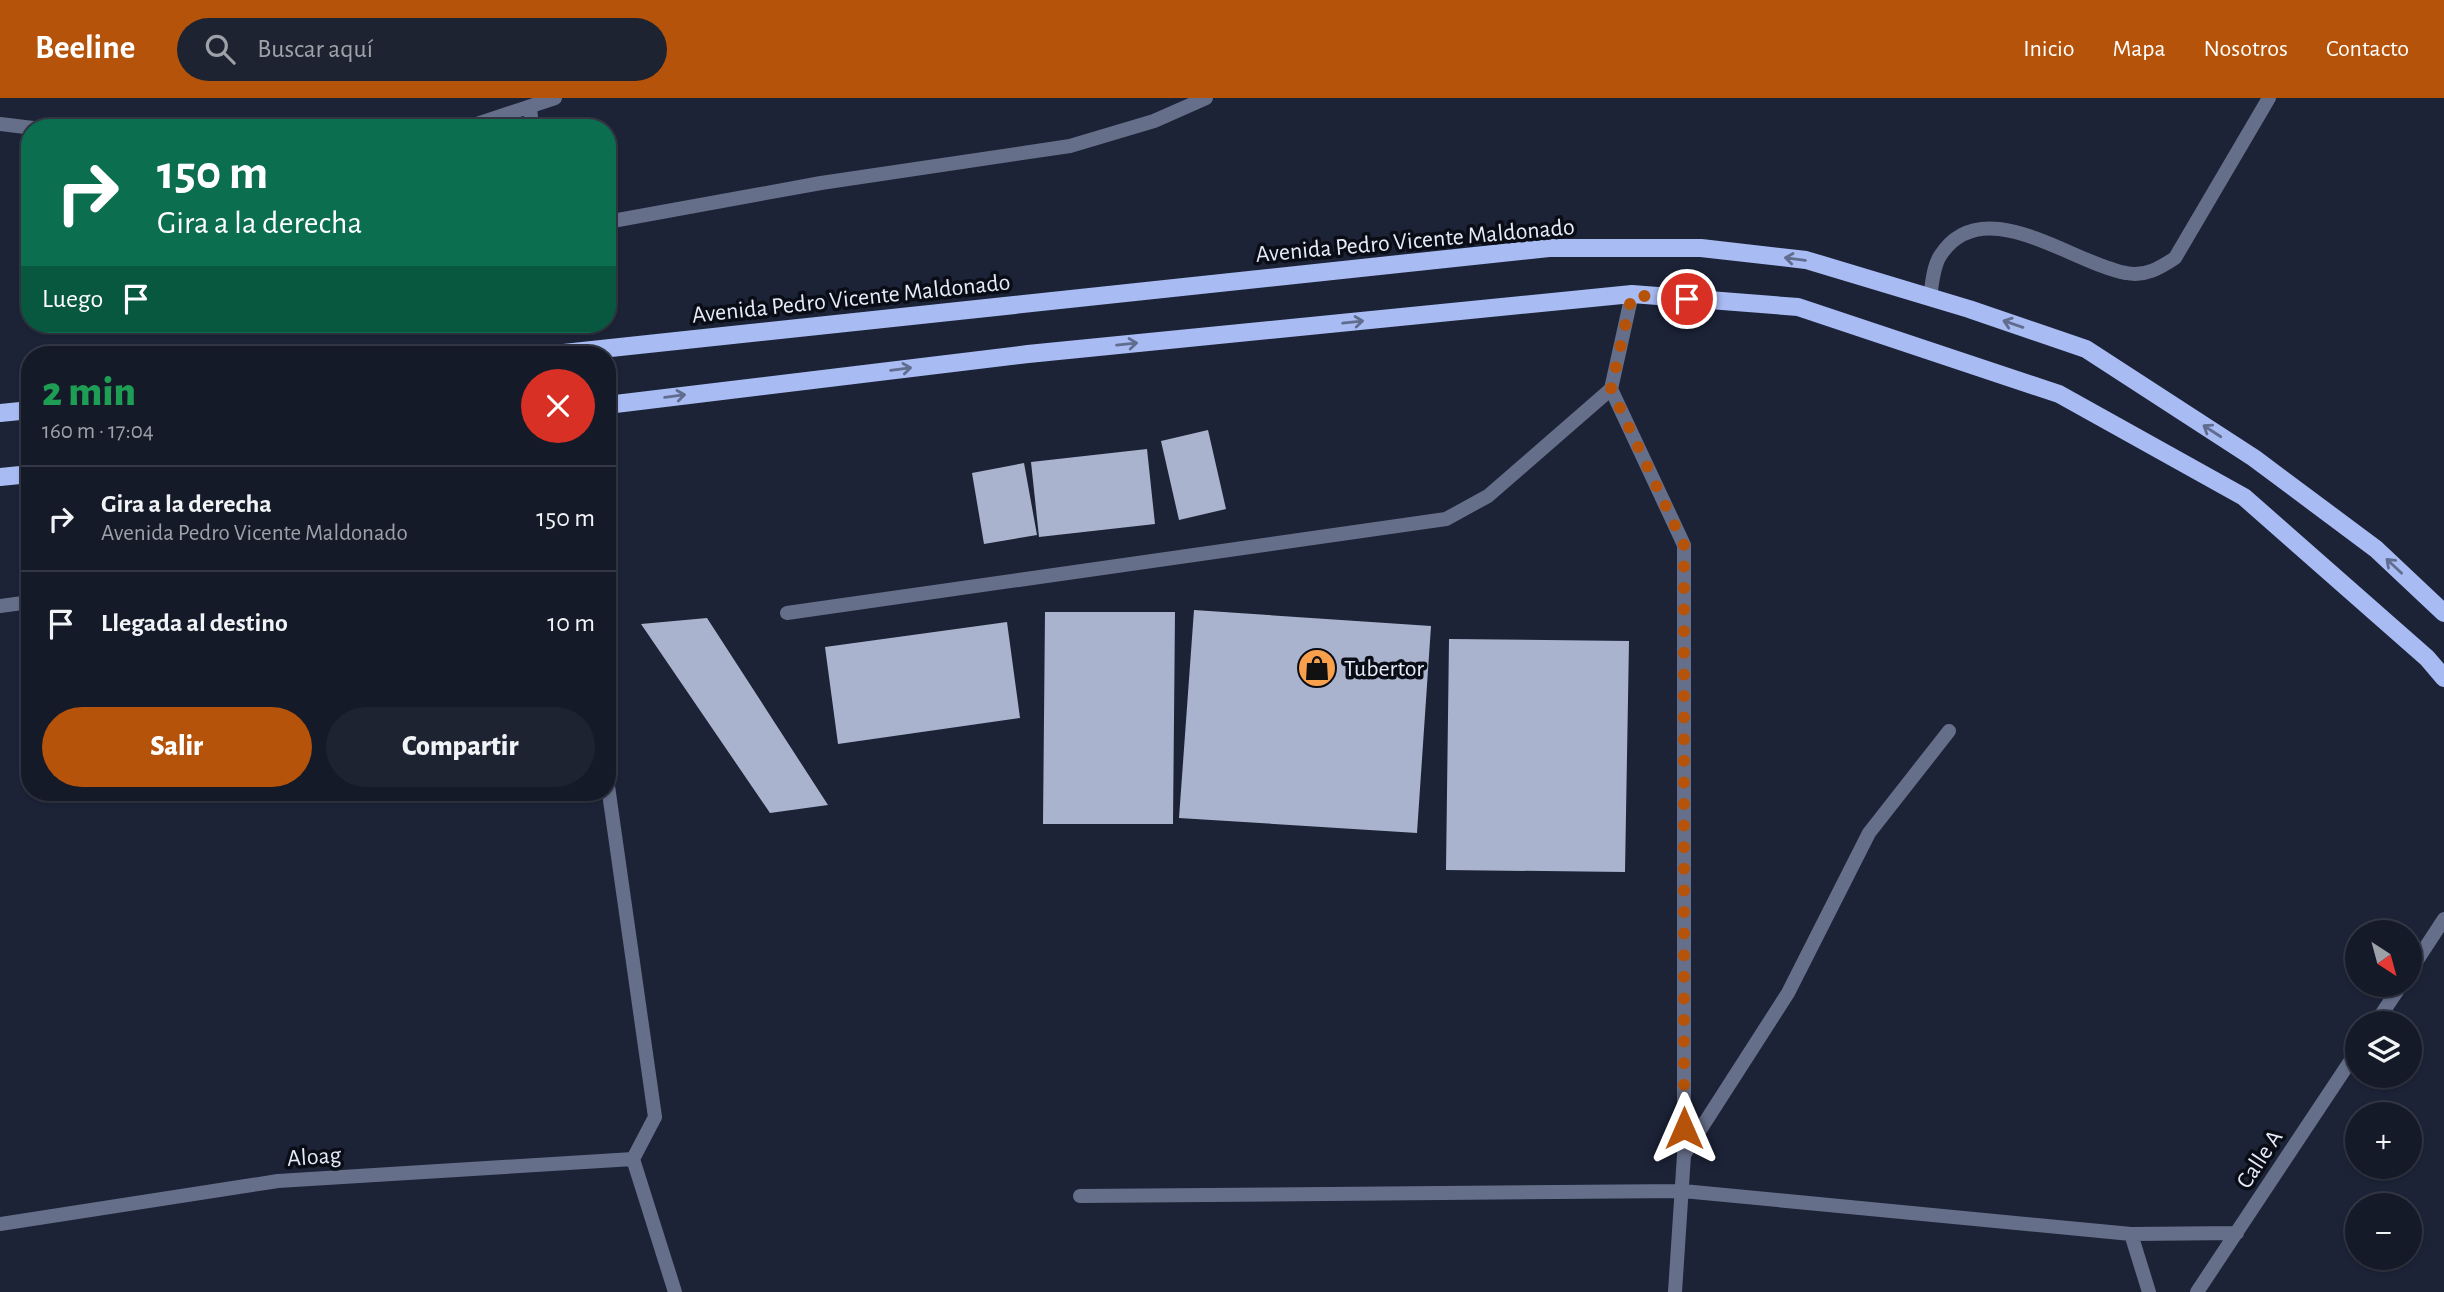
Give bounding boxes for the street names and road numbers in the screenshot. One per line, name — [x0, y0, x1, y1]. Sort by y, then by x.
street label: Avenida Pedro Vicente Maldonado — [1255, 215, 1576, 267]
street label: Avenida Pedro Vicente Maldonado — [691, 270, 1012, 328]
street label: Calle A — [2232, 1126, 2287, 1193]
street label: Aloag — [286, 1143, 342, 1171]

